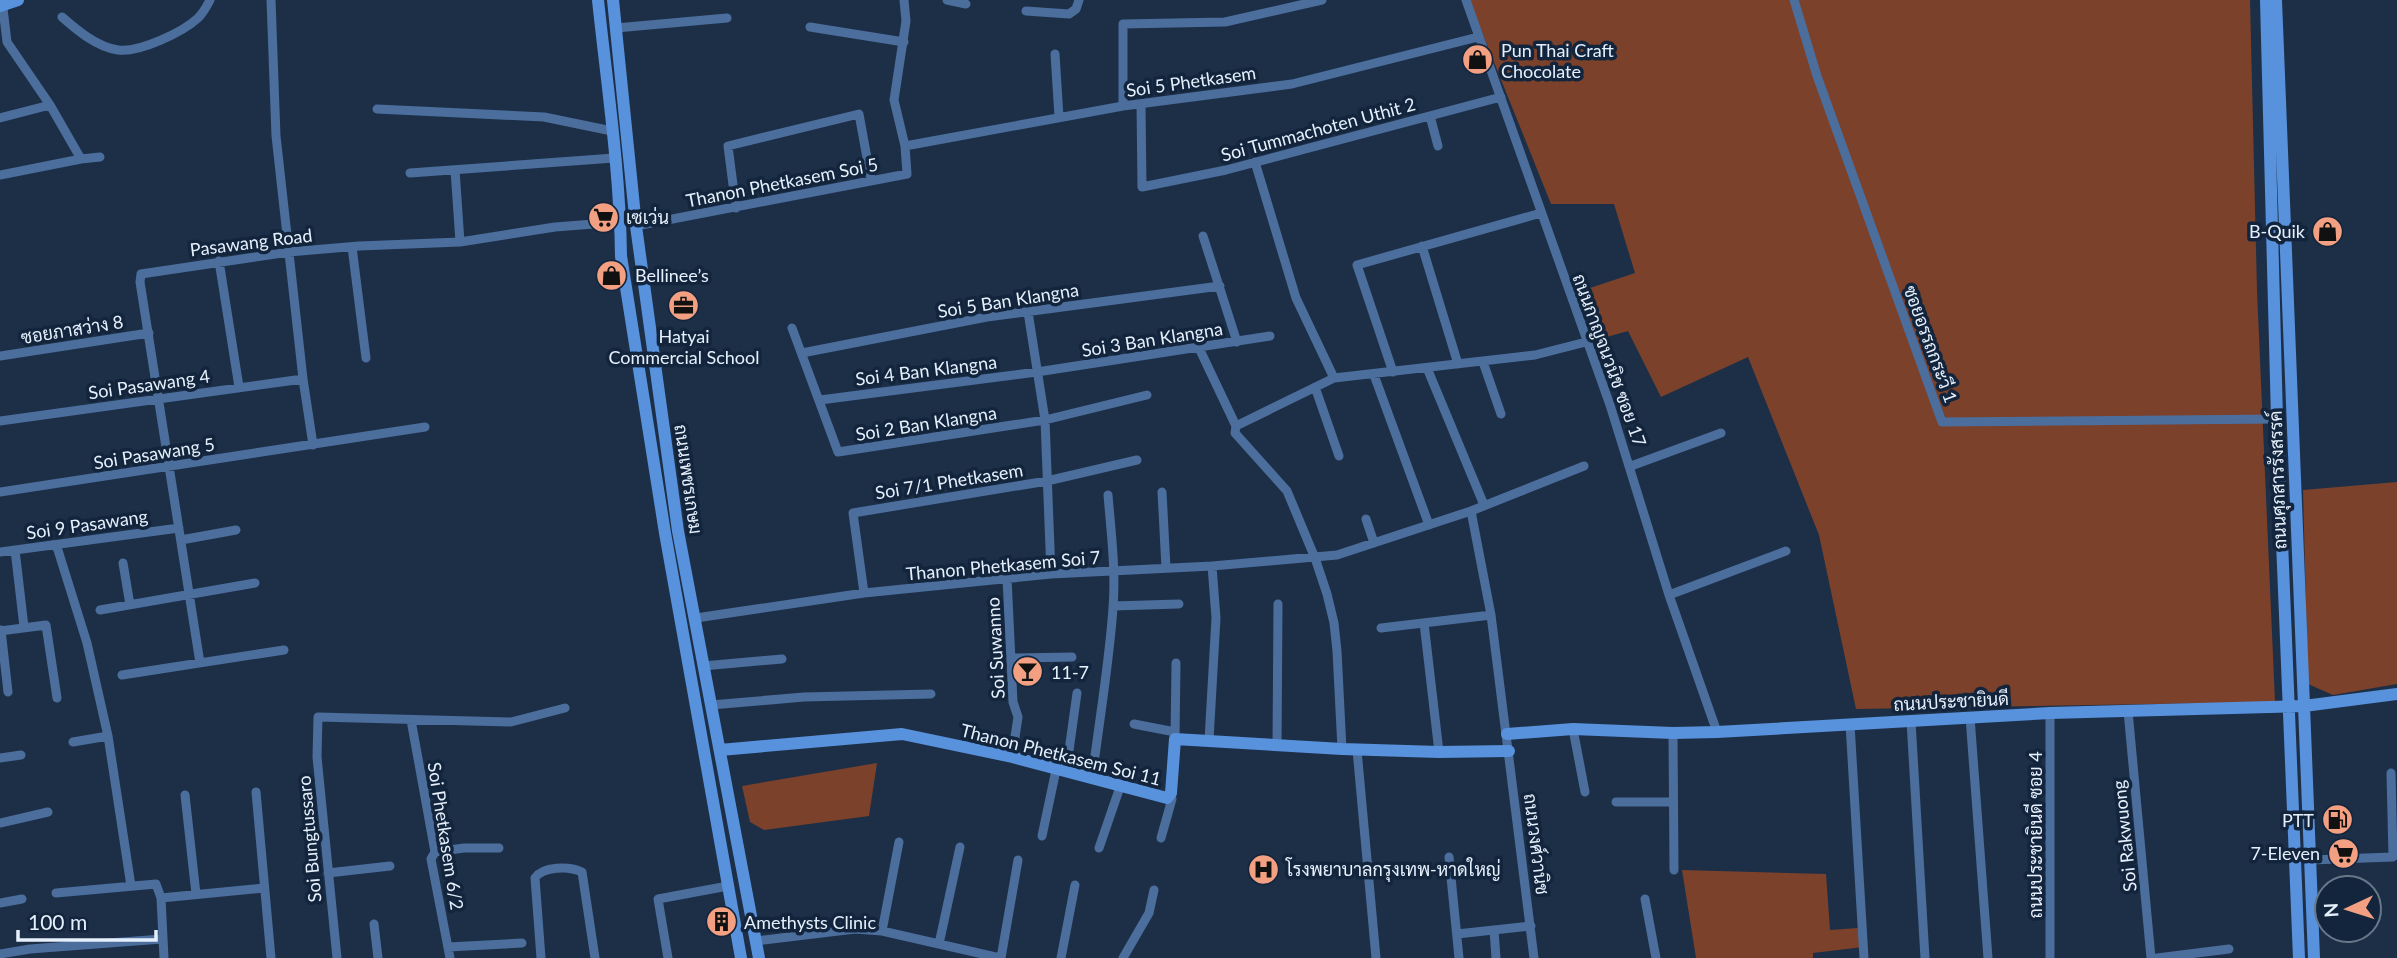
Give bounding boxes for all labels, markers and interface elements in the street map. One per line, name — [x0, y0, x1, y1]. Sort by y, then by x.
place label: Pun Thai Craft Chocolate — [1501, 39, 1614, 82]
shop icon: Pun Thai Craft Chocolate — [1461, 43, 1495, 77]
street label: Soi 5 Phetkasem — [1125, 61, 1257, 101]
street label: Soi Tummachoten Uthit 2 — [1218, 92, 1418, 166]
street label: Thanon Phetkasem Soi 5 — [684, 153, 880, 211]
supermarket icon: เซเว่น — [586, 200, 620, 234]
place label: เซเว่น — [626, 206, 669, 228]
shop icon: B-Quik — [2311, 214, 2345, 248]
place label: B-Quik — [2249, 220, 2306, 242]
street label: Pasawang Road — [189, 224, 313, 260]
shop icon: Bellinee’s — [595, 258, 629, 292]
place label: Bellinee’s — [635, 264, 709, 286]
street label: ถนนกาญจนวนิช ซอย 17 — [1568, 270, 1652, 450]
street label: Soi 5 Ban Klangna — [936, 278, 1080, 322]
street label: ซอยอรรถกระวี 1 — [1900, 282, 1963, 406]
office icon: Hatyai Commercial School — [667, 288, 701, 322]
street label: ซอยภาสว่าง 8 — [19, 310, 125, 348]
street label: Soi 3 Ban Klangna — [1080, 317, 1224, 361]
place label: Hatyai Commercial School — [608, 325, 760, 368]
street label: Soi 4 Ban Klangna — [854, 350, 998, 390]
street label: Soi Pasawang 4 — [87, 365, 211, 403]
street label: Soi 2 Ban Klangna — [854, 401, 998, 445]
street label: ถนนศุภสารรังสรรค์ — [2263, 410, 2292, 550]
street label: ถนนเพชรเกษม — [670, 423, 708, 535]
street label: Soi Pasawang 5 — [92, 433, 216, 473]
street label: Soi 7/1 Phetkasem — [874, 458, 1024, 504]
street label: Soi 9 Pasawang — [25, 505, 149, 543]
street label: Thanon Phetkasem Soi 7 — [905, 546, 1101, 584]
street label: Soi Suwanno — [981, 597, 1009, 699]
bar icon: 11-7 — [1011, 655, 1045, 689]
place label: 11-7 — [1051, 661, 1089, 683]
street label: ถนนประชายินดี — [1893, 686, 2009, 715]
street label: Thanon Phetkasem Soi 11 — [959, 718, 1163, 790]
street label: ถนนประชายินดี ซอย 4 — [2023, 751, 2046, 919]
street label: Soi Phetkasem 6/2 — [423, 761, 469, 911]
street label: Soi Bungtussaro — [293, 775, 325, 903]
street label: Soi Rakwuong — [2107, 779, 2141, 893]
street label: ถนนวงศ์วานิช — [1520, 792, 1555, 896]
fuel station icon: PTT — [2320, 803, 2354, 837]
place label: PTT — [2282, 809, 2314, 831]
supermarket icon: 7-Eleven — [2326, 836, 2360, 870]
place label: 7-Eleven — [2250, 842, 2320, 864]
hospital icon: โรงพยาบาลกรุงเทพ-หาดใหญ่ — [1246, 852, 1280, 886]
place label: โรงพยาบาลกรุงเทพ-หาดใหญ่ — [1285, 857, 1501, 882]
north arrow — [2313, 874, 2383, 944]
scale bar — [18, 898, 156, 942]
text: N — [2319, 902, 2343, 918]
building icon: Amethysts Clinic — [704, 905, 738, 939]
text: 100 m — [28, 909, 87, 934]
place label: Amethysts Clinic — [744, 911, 876, 933]

